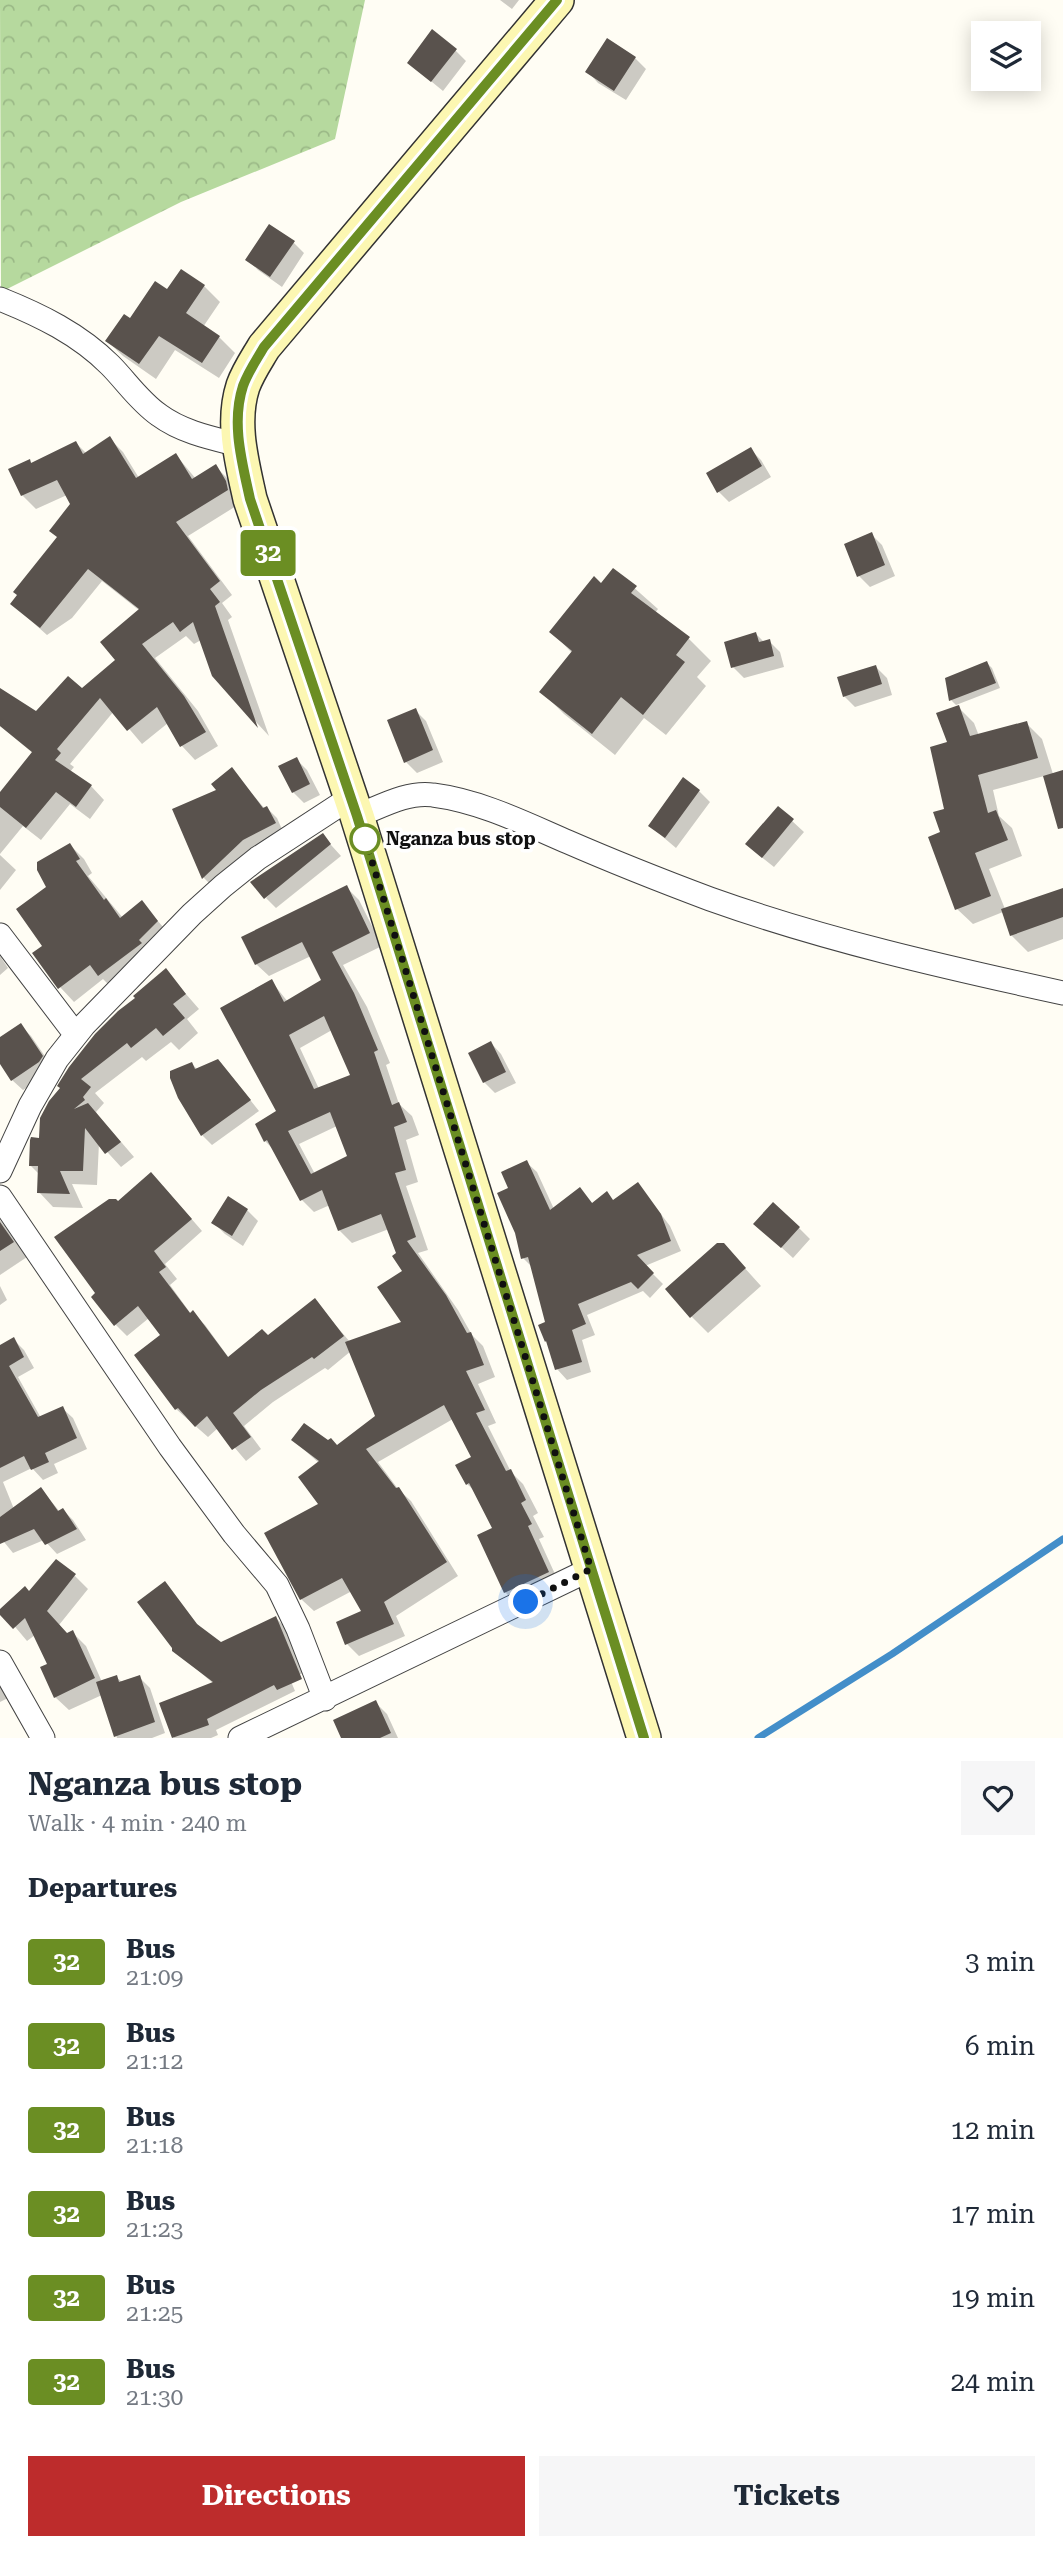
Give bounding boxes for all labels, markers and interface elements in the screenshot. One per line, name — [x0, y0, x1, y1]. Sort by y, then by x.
map controls — [971, 21, 1041, 91]
button: layers — [971, 21, 1041, 91]
line badge: 32 — [236, 530, 300, 576]
text: 32 — [255, 539, 281, 567]
marker: Nganza bus stop — [350, 824, 380, 854]
place label: Nganza bus stop — [386, 828, 536, 849]
your location — [508, 1584, 543, 1619]
button: heart — [961, 1761, 1035, 1835]
text: Nganza bus stop — [28, 1764, 302, 1803]
text: Walk · 4 min · 240 m — [28, 1810, 247, 1837]
text: Departures — [28, 1873, 177, 1903]
text: Bus — [126, 1934, 175, 1964]
text: 3 min — [965, 1947, 1035, 1977]
text: 32 — [53, 1948, 80, 1976]
text: 21:09 — [126, 1964, 183, 1991]
text: Bus — [126, 2018, 175, 2048]
text: 6 min — [965, 2031, 1035, 2061]
text: 32 — [53, 2032, 80, 2060]
text: 21:12 — [126, 2048, 183, 2075]
text: Bus — [126, 2102, 175, 2132]
text: 12 min — [951, 2115, 1035, 2145]
text: 32 — [53, 2116, 80, 2144]
text: 21:18 — [126, 2132, 183, 2159]
text: Bus — [126, 2186, 175, 2216]
text: 17 min — [951, 2199, 1035, 2229]
text: 32 — [53, 2200, 80, 2228]
text: 21:23 — [126, 2216, 183, 2243]
text: Bus — [126, 2270, 175, 2300]
text: 19 min — [951, 2283, 1035, 2313]
text: 32 — [53, 2284, 80, 2312]
text: 21:25 — [126, 2300, 183, 2327]
text: Bus — [126, 2354, 175, 2384]
text: 24 min — [951, 2367, 1035, 2397]
text: 32 — [53, 2368, 80, 2396]
text: 21:30 — [126, 2384, 183, 2411]
button: Directions — [28, 2456, 525, 2536]
button: Tickets — [539, 2456, 1035, 2536]

